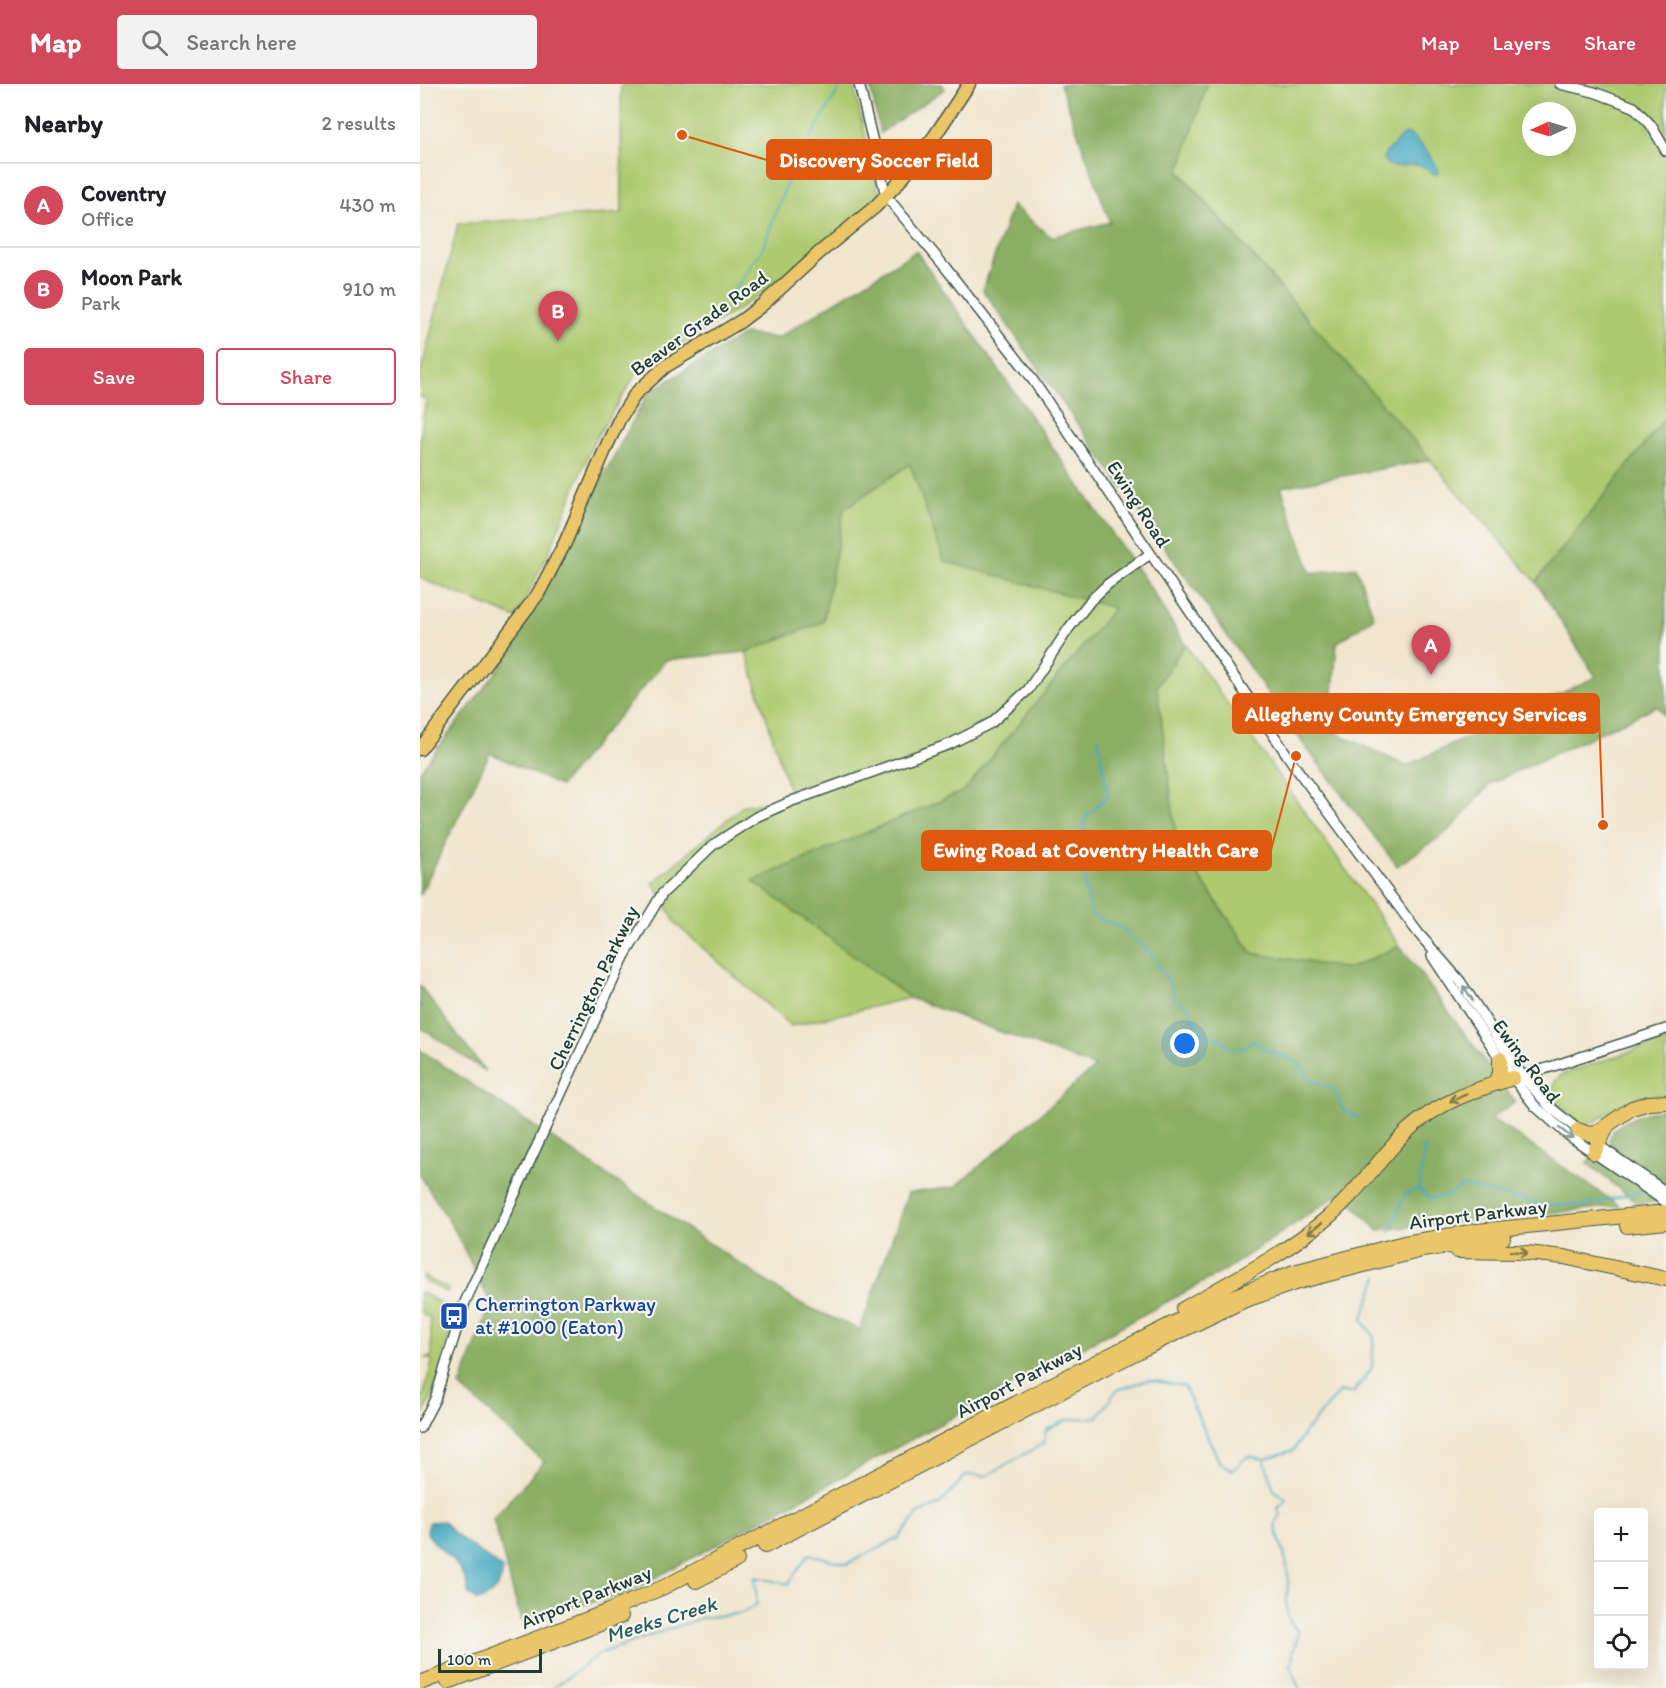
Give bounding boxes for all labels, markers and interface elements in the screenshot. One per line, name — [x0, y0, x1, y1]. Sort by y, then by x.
search box — [117, 15, 537, 69]
text: Map — [30, 25, 81, 59]
icon: search — [138, 26, 171, 59]
text: Search here — [186, 29, 297, 56]
text: Map — [1421, 30, 1460, 55]
text: Layers — [1493, 30, 1551, 55]
text: Share — [1584, 30, 1636, 55]
north arrow — [1522, 102, 1576, 156]
text: Nearby — [24, 107, 103, 139]
text: 2 results — [322, 111, 396, 135]
callout: Discovery Soccer Field — [767, 140, 991, 179]
text: Discovery Soccer Field — [779, 147, 979, 173]
text: Coventry — [81, 180, 166, 207]
text: A — [37, 193, 50, 217]
text: 430 m — [339, 193, 396, 217]
text: Office — [81, 207, 134, 231]
text: Moon Park — [81, 264, 182, 291]
street label: Beaver Grade Road — [626, 265, 773, 381]
text: B — [37, 277, 50, 301]
text: 910 m — [343, 277, 396, 301]
text: Park — [81, 291, 120, 315]
pin: B — [538, 292, 578, 341]
button: Save — [24, 348, 204, 405]
button: Share — [216, 348, 396, 405]
street label: Ewing Road — [1102, 456, 1176, 552]
pin: A — [1412, 626, 1450, 675]
callout: Allegheny County Emergency Services — [1233, 694, 1599, 733]
text: Allegheny County Emergency Services — [1244, 701, 1587, 727]
callout: Ewing Road at Coventry Health Care — [922, 831, 1271, 870]
text: Ewing Road at Coventry Health Care — [933, 837, 1259, 863]
street label: Cherrington Parkway — [543, 901, 644, 1074]
one-way arrow — [1462, 985, 1474, 1001]
street label: Ewing Road — [1488, 1014, 1566, 1108]
your location — [1170, 1029, 1199, 1058]
one-way arrow — [1449, 1093, 1467, 1104]
one-way arrow — [1557, 1127, 1573, 1139]
street label: Airport Parkway — [1408, 1194, 1549, 1234]
one-way arrow — [1307, 1221, 1323, 1234]
one-way arrow — [1509, 1247, 1529, 1258]
place label: Cherrington Parkway at #1000 (Eaton) — [475, 1292, 656, 1339]
bus stop icon: Cherrington Parkway at #1000 (Eaton) — [438, 1300, 470, 1332]
street label: Airport Parkway — [952, 1337, 1086, 1423]
map controls — [1594, 1508, 1648, 1670]
button: + — [1594, 1508, 1648, 1562]
street label: Airport Parkway — [517, 1560, 655, 1634]
button: − — [1594, 1562, 1648, 1616]
water label: Meeks Creek — [603, 1590, 720, 1648]
button: locate — [1594, 1616, 1648, 1670]
scale bar — [438, 1646, 542, 1674]
text: 100 m — [447, 1650, 491, 1669]

